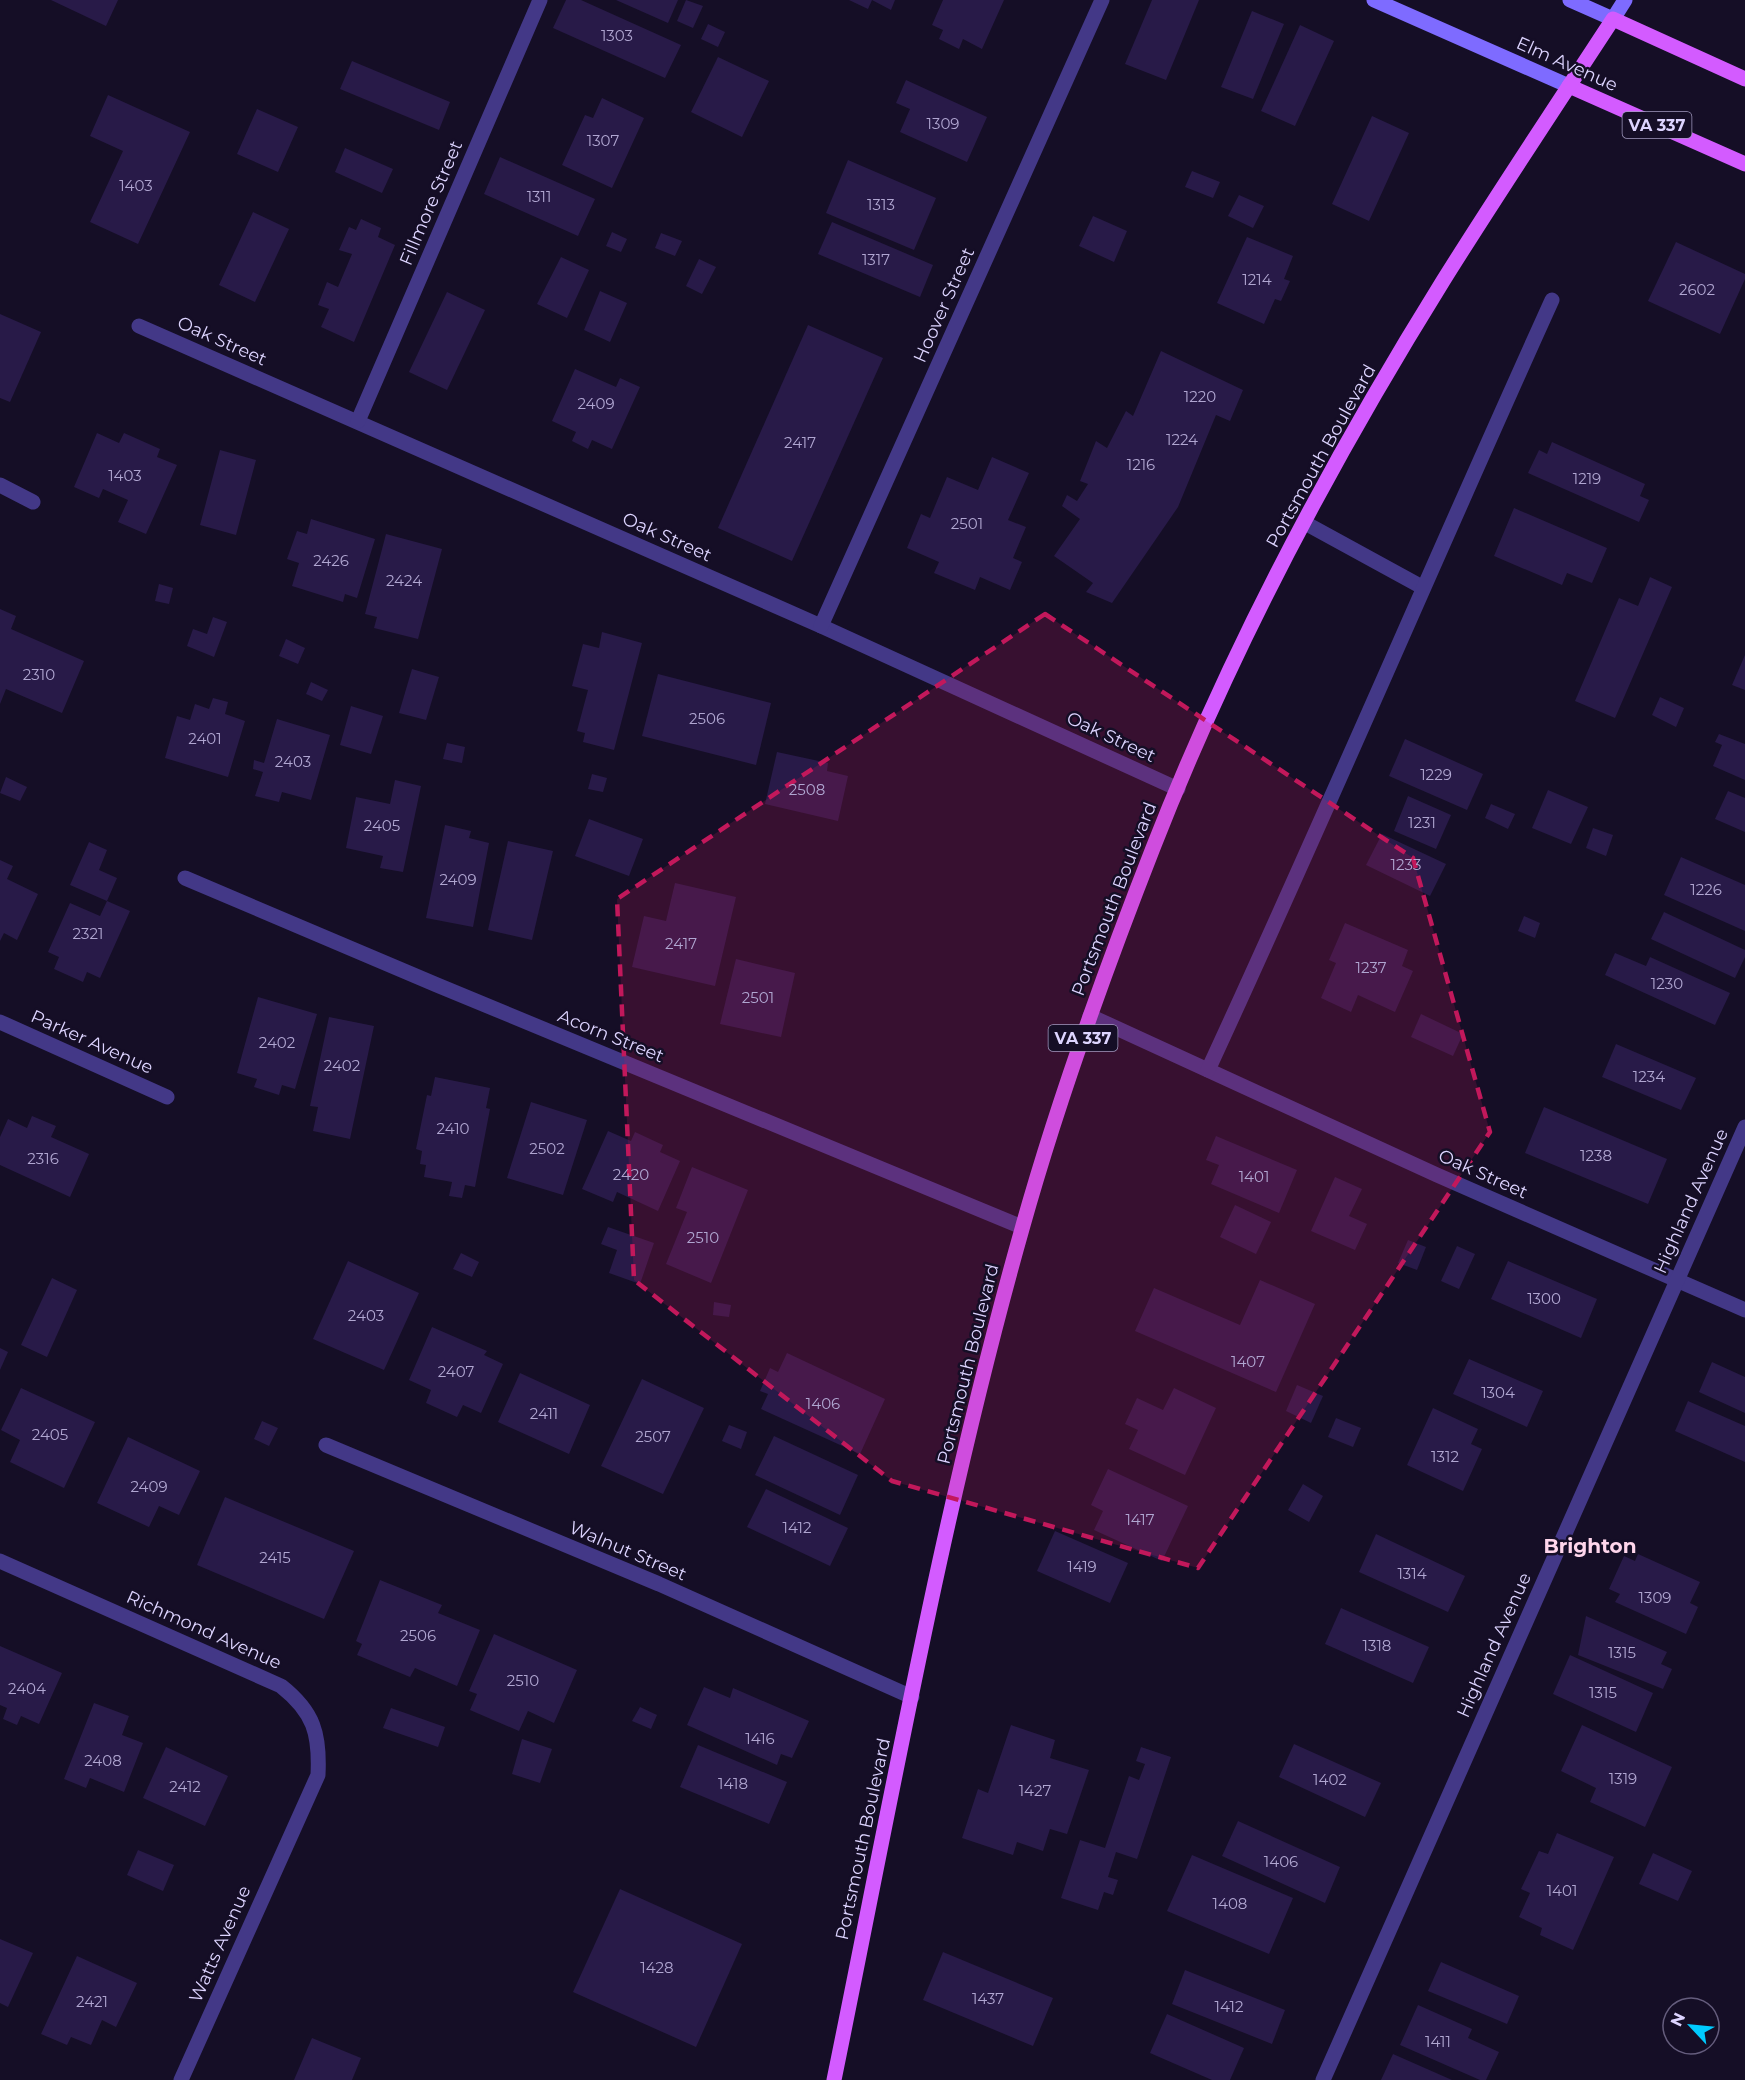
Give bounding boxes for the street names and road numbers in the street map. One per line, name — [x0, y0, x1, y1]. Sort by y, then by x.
street label: Elm Avenue — [1513, 32, 1621, 96]
road number: VA 337 — [1622, 112, 1692, 138]
street label: Fillmore Street — [395, 137, 467, 269]
street label: Hoover Street — [909, 244, 979, 366]
street label: Oak Street — [174, 312, 270, 370]
street label: Portsmouth Boulevard — [1261, 361, 1381, 551]
street label: Oak Street — [619, 508, 715, 566]
street label: Oak Street — [1063, 707, 1159, 767]
street label: Portsmouth Boulevard — [1067, 799, 1161, 999]
street label: Parker Avenue — [27, 1005, 157, 1079]
street label: Acorn Street — [555, 1005, 667, 1067]
road number: VA 337 — [1048, 1025, 1118, 1051]
street label: Highland Avenue — [1649, 1125, 1733, 1277]
street label: Oak Street — [1435, 1145, 1531, 1203]
street label: Portsmouth Boulevard — [932, 1261, 1004, 1467]
street label: Walnut Street — [566, 1516, 690, 1586]
street label: Highland Avenue — [1452, 1569, 1536, 1721]
street label: Richmond Avenue — [123, 1586, 285, 1674]
street label: Portsmouth Boulevard — [831, 1736, 895, 1942]
street label: Watts Avenue — [184, 1882, 256, 2006]

